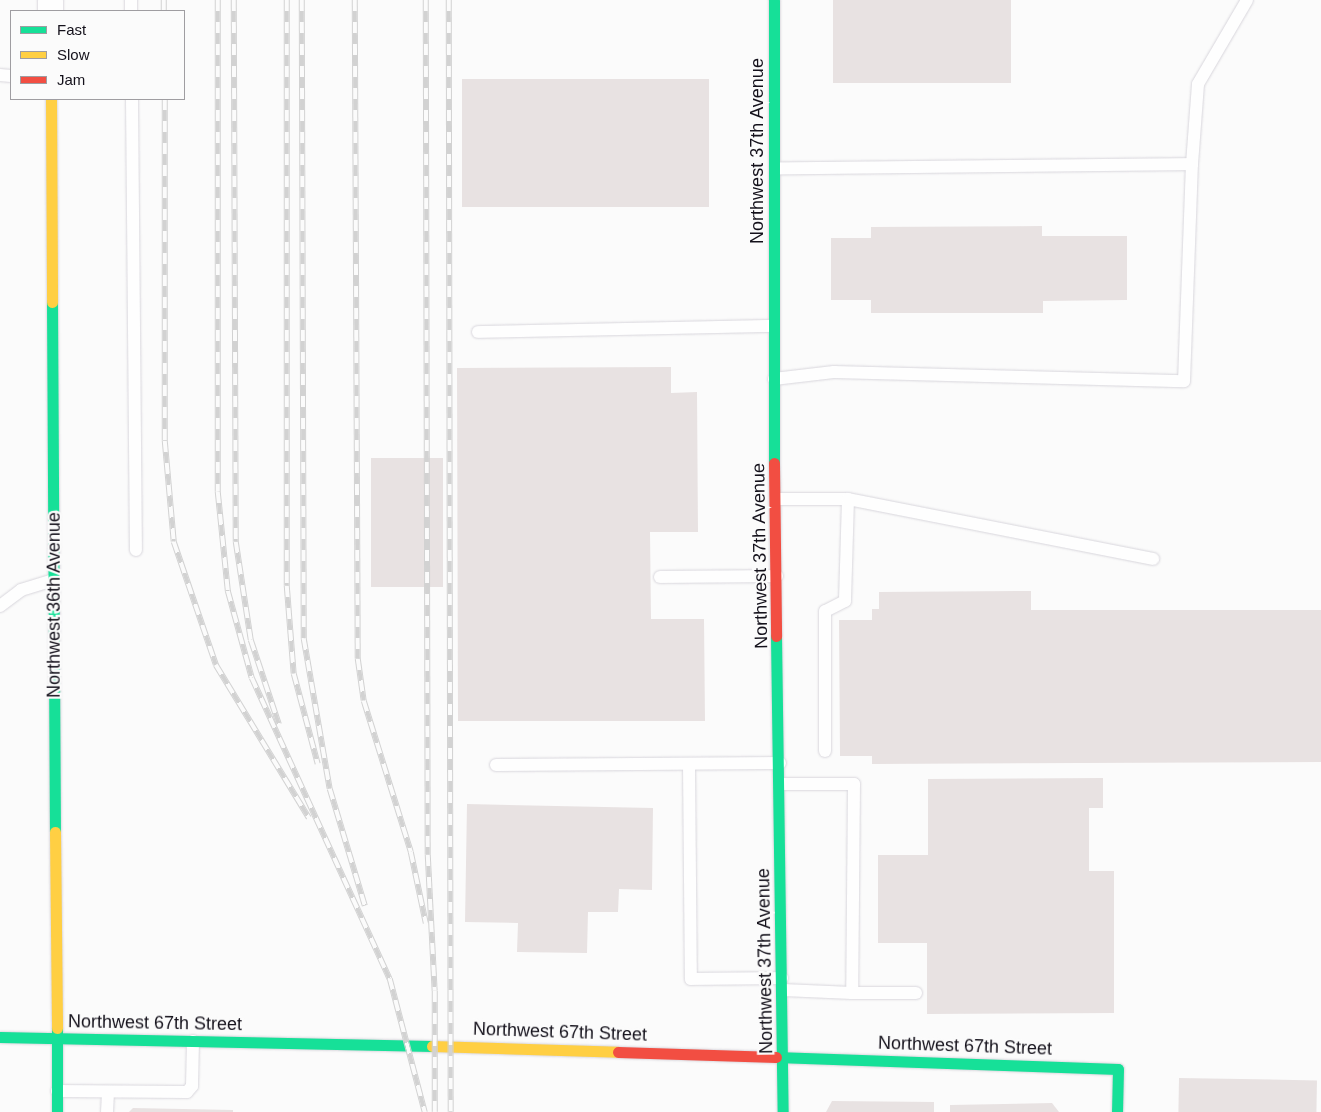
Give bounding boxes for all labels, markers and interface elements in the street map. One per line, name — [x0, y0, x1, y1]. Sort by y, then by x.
legend — [10, 10, 185, 100]
text: Fast — [57, 21, 86, 38]
text: Slow — [57, 46, 90, 63]
street label: Northwest 37th Avenue — [746, 58, 768, 244]
text: Jam — [57, 71, 85, 88]
street label: Northwest 37th Avenue — [748, 462, 772, 650]
street label: Northwest 36th Avenue — [43, 512, 65, 698]
street label: Northwest 37th Avenue — [753, 867, 777, 1055]
street label: Northwest 67th Street — [68, 1011, 242, 1035]
street label: Northwest 67th Street — [473, 1018, 647, 1046]
street label: Northwest 67th Street — [878, 1032, 1052, 1060]

